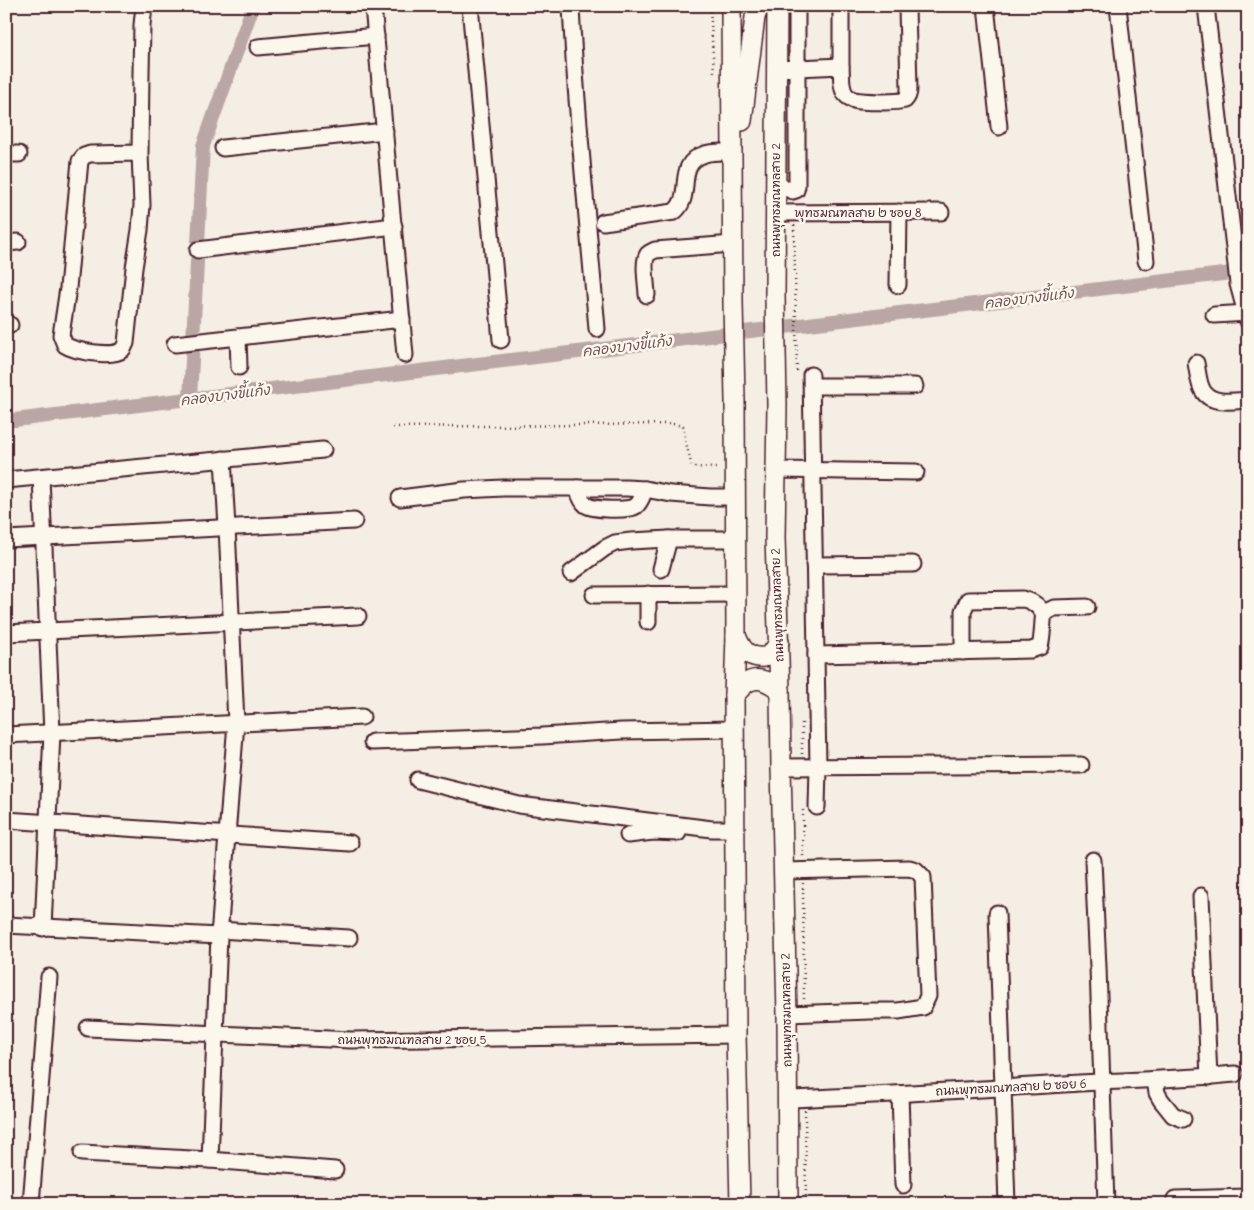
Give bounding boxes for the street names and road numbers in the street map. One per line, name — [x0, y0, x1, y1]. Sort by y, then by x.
street label: ถนนพุทธมณฑลสาย 2 — [768, 143, 785, 257]
street label: พุทธมณฑลสาย ๒ ซอย 8 — [794, 205, 922, 222]
street label: ถนนพุทธมณฑลสาย 2 — [767, 547, 788, 662]
street label: ถนนพุทธมณฑลสาย 2 — [777, 952, 796, 1067]
street label: ถนนพุทธมณฑลสาย 2 ซอย 5 — [337, 1032, 487, 1049]
street label: ถนนพุทธมณฑลสาย ๒ ซอย 6 — [935, 1076, 1087, 1100]

